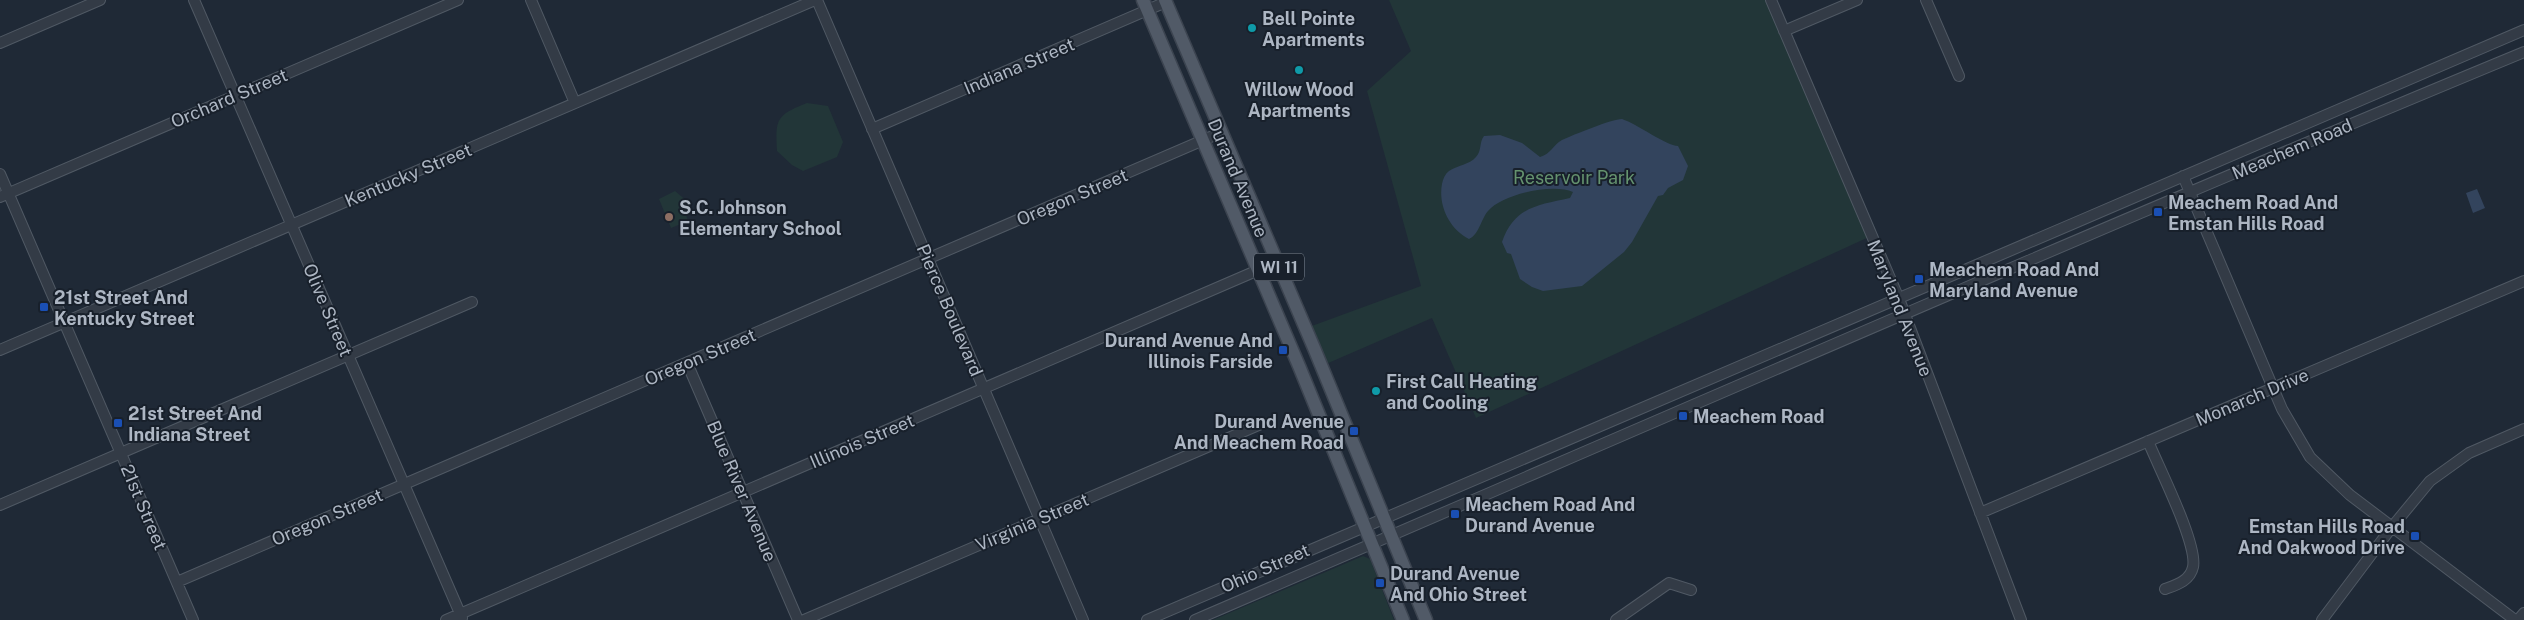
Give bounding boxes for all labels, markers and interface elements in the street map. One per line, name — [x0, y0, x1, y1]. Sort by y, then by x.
place label: Bell Pointe Apartments — [1262, 8, 1365, 50]
marker: Bell Pointe Apartments — [1246, 22, 1258, 34]
street label: Indiana Street — [961, 33, 1077, 99]
street label: Orchard Street — [168, 64, 290, 132]
marker: Willow Wood Apartments — [1293, 64, 1305, 76]
place label: Willow Wood Apartments — [1244, 79, 1354, 121]
street label: Meachem Road — [2229, 114, 2355, 184]
street label: Durand Avenue — [1204, 115, 1272, 241]
street label: Kentucky Street — [341, 139, 475, 211]
street label: Oregon Street — [1013, 164, 1131, 230]
park label: Reservoir Park — [1513, 167, 1635, 188]
place label: Meachem Road And Emstan Hills Road — [2168, 192, 2338, 234]
place label: S.C. Johnson Elementary School — [679, 197, 842, 239]
marker: Meachem Road And Emstan Hills Road — [2152, 206, 2164, 218]
marker: S.C. Johnson Elementary School — [663, 211, 675, 223]
street label: Maryland Avenue — [1863, 237, 1937, 379]
street label: Pierce Boulevard — [913, 241, 987, 379]
road number: WI 11 — [1254, 253, 1304, 280]
place label: Meachem Road And Maryland Avenue — [1929, 259, 2099, 301]
street label: Olive Street — [299, 260, 357, 360]
marker: Meachem Road And Maryland Avenue — [1913, 273, 1925, 285]
place label: 21st Street And Kentucky Street — [54, 287, 195, 329]
marker: 21st Street And Kentucky Street — [38, 301, 50, 313]
street label: Oregon Street — [641, 324, 759, 390]
place label: Durand Avenue And Illinois Farside — [1104, 330, 1273, 372]
marker: Durand Avenue And Illinois Farside — [1277, 344, 1289, 356]
street label: Monarch Drive — [2192, 364, 2312, 430]
place label: First Call Heating and Cooling — [1386, 371, 1537, 413]
marker: First Call Heating and Cooling — [1370, 385, 1382, 397]
place label: 21st Street And Indiana Street — [128, 403, 262, 445]
place label: Meachem Road — [1693, 406, 1824, 427]
street label: Illinois Street — [807, 410, 917, 472]
marker: Meachem Road — [1677, 410, 1689, 422]
place label: Durand Avenue And Meachem Road — [1174, 411, 1344, 453]
marker: 21st Street And Indiana Street — [112, 417, 124, 429]
street label: Blue River Avenue — [703, 417, 781, 565]
marker: Durand Avenue And Meachem Road — [1348, 425, 1360, 437]
street label: 21st Street — [117, 461, 171, 553]
street label: Oregon Street — [268, 484, 386, 550]
street label: Virginia Street — [972, 489, 1092, 555]
place label: Meachem Road And Durand Avenue — [1465, 494, 1635, 536]
marker: Meachem Road And Durand Avenue — [1449, 508, 1461, 520]
place label: Emstan Hills Road And Oakwood Drive — [2238, 516, 2405, 558]
marker: Emstan Hills Road And Oakwood Drive — [2409, 530, 2421, 542]
street label: Ohio Street — [1217, 539, 1313, 597]
place label: Durand Avenue And Ohio Street — [1390, 563, 1527, 605]
marker: Durand Avenue And Ohio Street — [1374, 577, 1386, 589]

